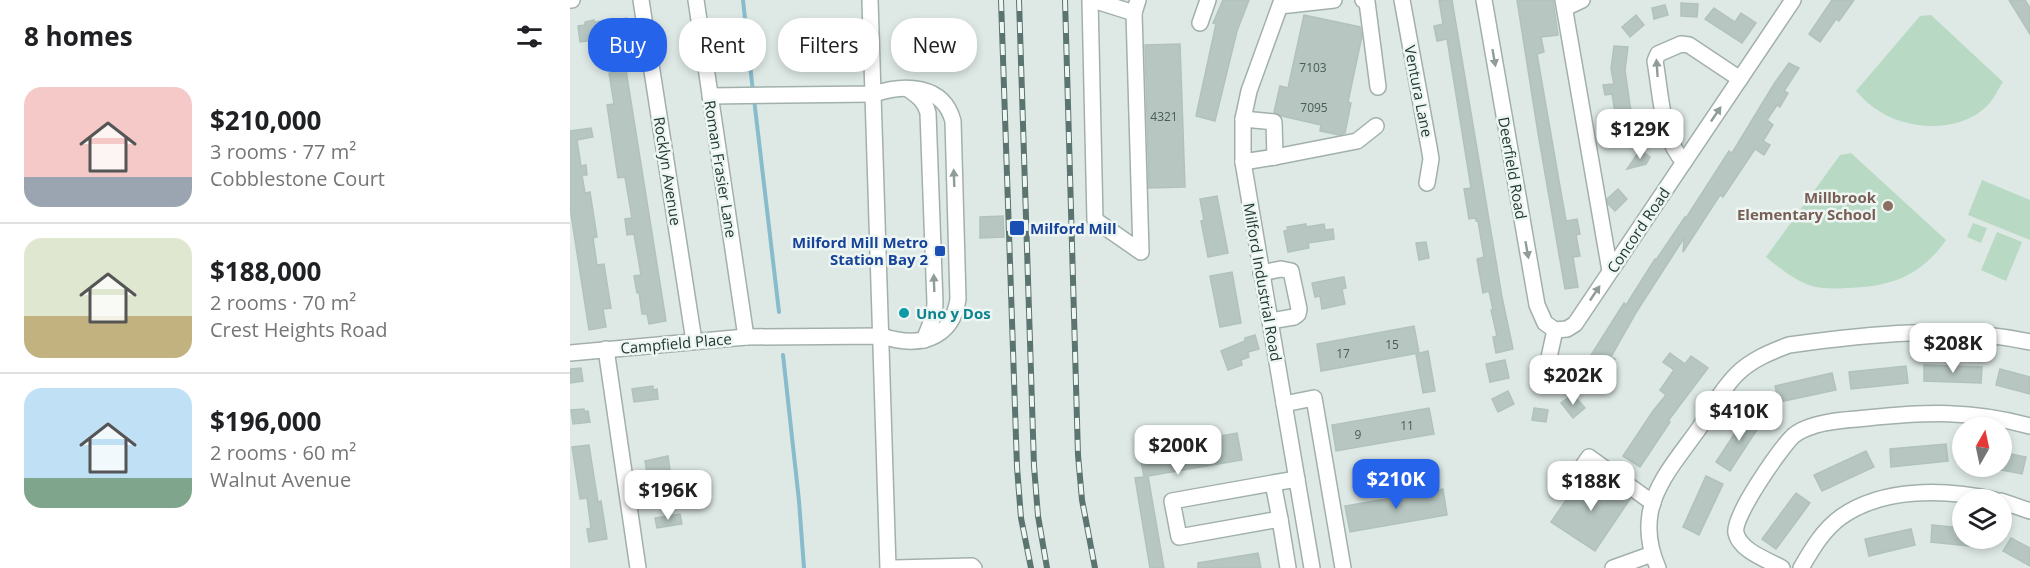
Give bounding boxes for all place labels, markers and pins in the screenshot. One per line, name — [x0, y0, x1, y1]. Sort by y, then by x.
pin: $129K — [1598, 109, 1682, 160]
place label: Millbrook Elementary School — [1737, 187, 1877, 224]
marker: Millbrook Elementary School — [1881, 199, 1895, 213]
place label: Milford Mill — [1030, 218, 1116, 238]
marker: Milford Mill — [1008, 219, 1026, 237]
place label: Milford Mill Metro Station Bay 2 — [792, 232, 928, 269]
marker: Milford Mill Metro Station Bay 2 — [933, 244, 947, 258]
place label: Uno y Dos — [916, 303, 991, 323]
marker: Uno y Dos — [897, 306, 911, 320]
pin: $208K — [1911, 323, 1995, 374]
pin: $202K — [1531, 355, 1615, 406]
pin: $410K — [1697, 391, 1781, 442]
pin: $200K — [1136, 425, 1220, 476]
pin: $210K — [1354, 459, 1438, 510]
pin: $188K — [1549, 461, 1633, 512]
pin: $196K — [626, 470, 710, 521]

